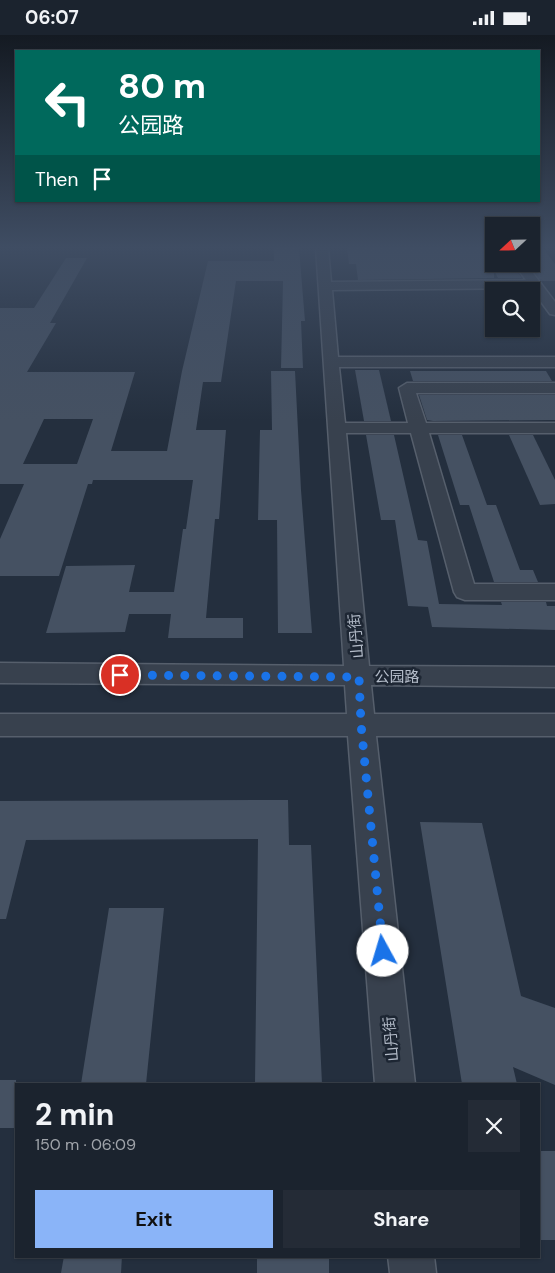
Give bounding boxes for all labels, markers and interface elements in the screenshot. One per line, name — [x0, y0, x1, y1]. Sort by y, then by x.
text: 06:07 — [25, 5, 79, 30]
text: 80 m — [118, 63, 206, 109]
icon: left — [35, 70, 100, 135]
text: 公园路 — [118, 111, 184, 140]
icon: arrive — [88, 165, 116, 193]
text: Then — [35, 167, 78, 192]
north arrow — [485, 217, 540, 273]
map controls — [485, 217, 540, 337]
button: search — [485, 282, 540, 337]
street label: 山丹街 — [344, 613, 368, 659]
pin — [99, 654, 141, 696]
icon: arrive — [106, 661, 134, 689]
street label: 公园路 — [374, 667, 420, 687]
position arrow — [356, 924, 408, 976]
street label: 山丹街 — [379, 1016, 403, 1062]
text: 2 min — [35, 1095, 114, 1134]
button: close — [468, 1100, 520, 1152]
text: 150 m · 06:09 — [35, 1134, 136, 1155]
button: Exit — [35, 1190, 273, 1248]
button: Share — [283, 1190, 520, 1248]

